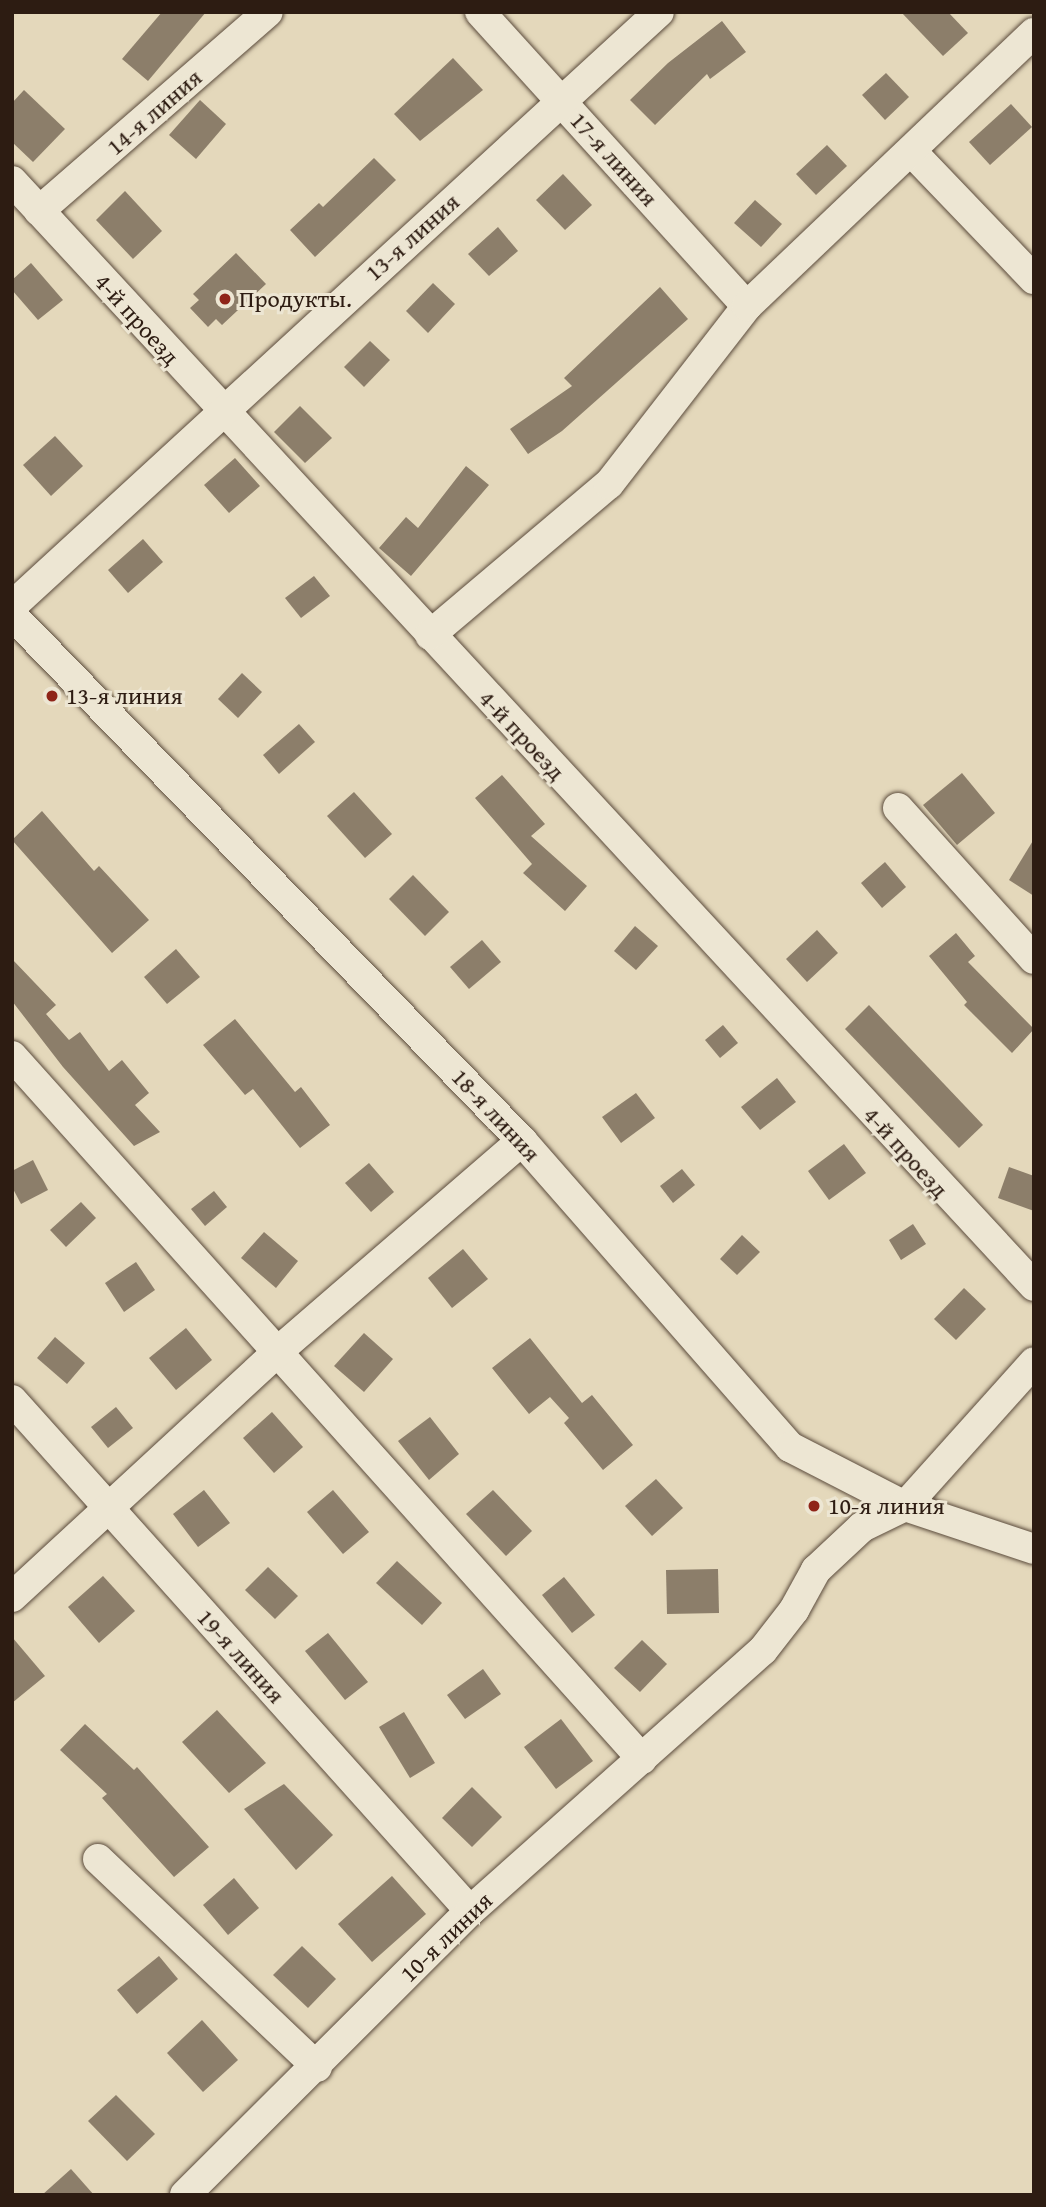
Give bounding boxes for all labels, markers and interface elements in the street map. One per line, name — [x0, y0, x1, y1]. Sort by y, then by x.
street label: 14-я линия — [101, 63, 207, 161]
street label: 17-я линия — [564, 106, 664, 212]
street label: 13-я линия — [359, 187, 465, 287]
street label: 4-й проезд — [89, 267, 185, 371]
place label: Продукты. — [239, 285, 352, 313]
marker: Продукты. — [217, 291, 233, 307]
place label: 13-я линия — [66, 682, 183, 710]
street label: 4-й проезд — [473, 684, 571, 786]
marker: 13-я линия — [44, 688, 60, 704]
street label: 18-я линия — [446, 1063, 546, 1167]
street label: 4-й проезд — [858, 1100, 954, 1204]
place label: 10-я линия — [828, 1492, 945, 1520]
marker: 10-я линия — [806, 1498, 822, 1514]
street label: 19-я линия — [191, 1603, 291, 1709]
street label: 10-я линия — [394, 1886, 498, 1988]

